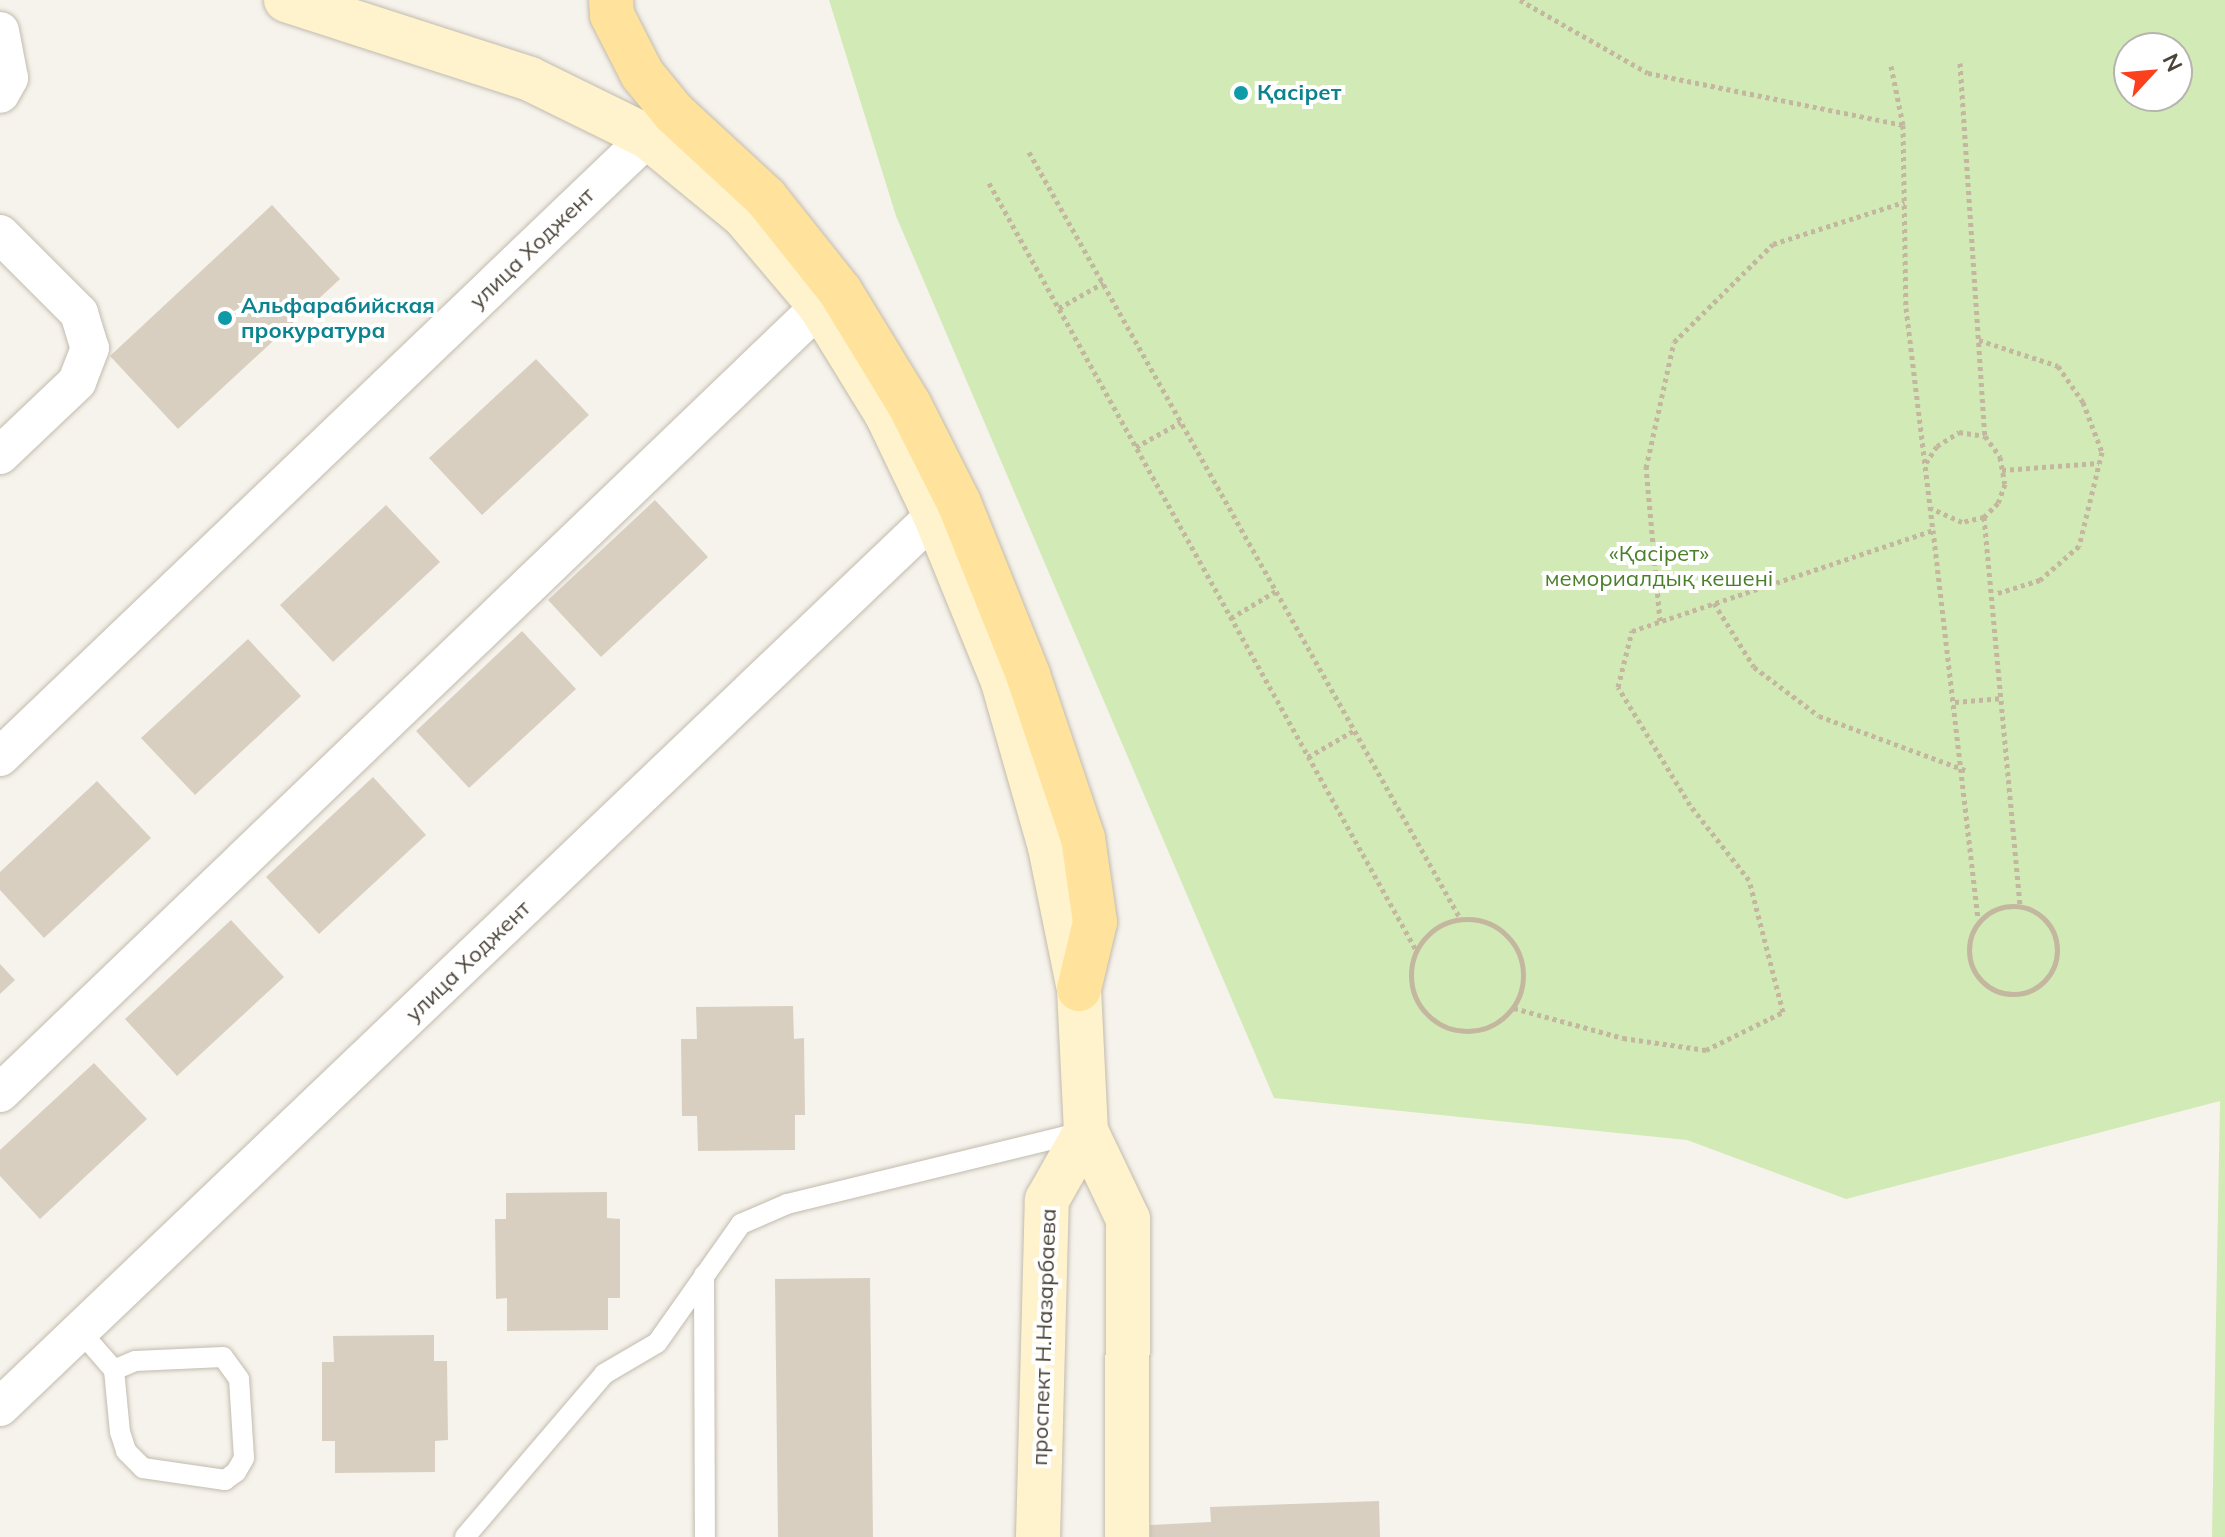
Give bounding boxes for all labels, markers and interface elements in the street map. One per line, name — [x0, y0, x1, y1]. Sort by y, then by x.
north arrow — [2113, 32, 2193, 112]
text: N — [2157, 49, 2189, 76]
place label: Қасірет — [1257, 80, 1341, 106]
marker: Қасірет — [1232, 84, 1250, 102]
street label: улица Ходжент — [464, 182, 600, 314]
place label: Альфарабийская прокуратура — [241, 292, 435, 344]
marker: Альфарабийская прокуратура — [216, 309, 234, 327]
park label: «Қасірет» мемориалдық кешені — [1545, 540, 1773, 592]
street label: улица Ходжент — [400, 895, 536, 1027]
street label: проспект Н.Назарбаева — [1026, 1208, 1062, 1466]

